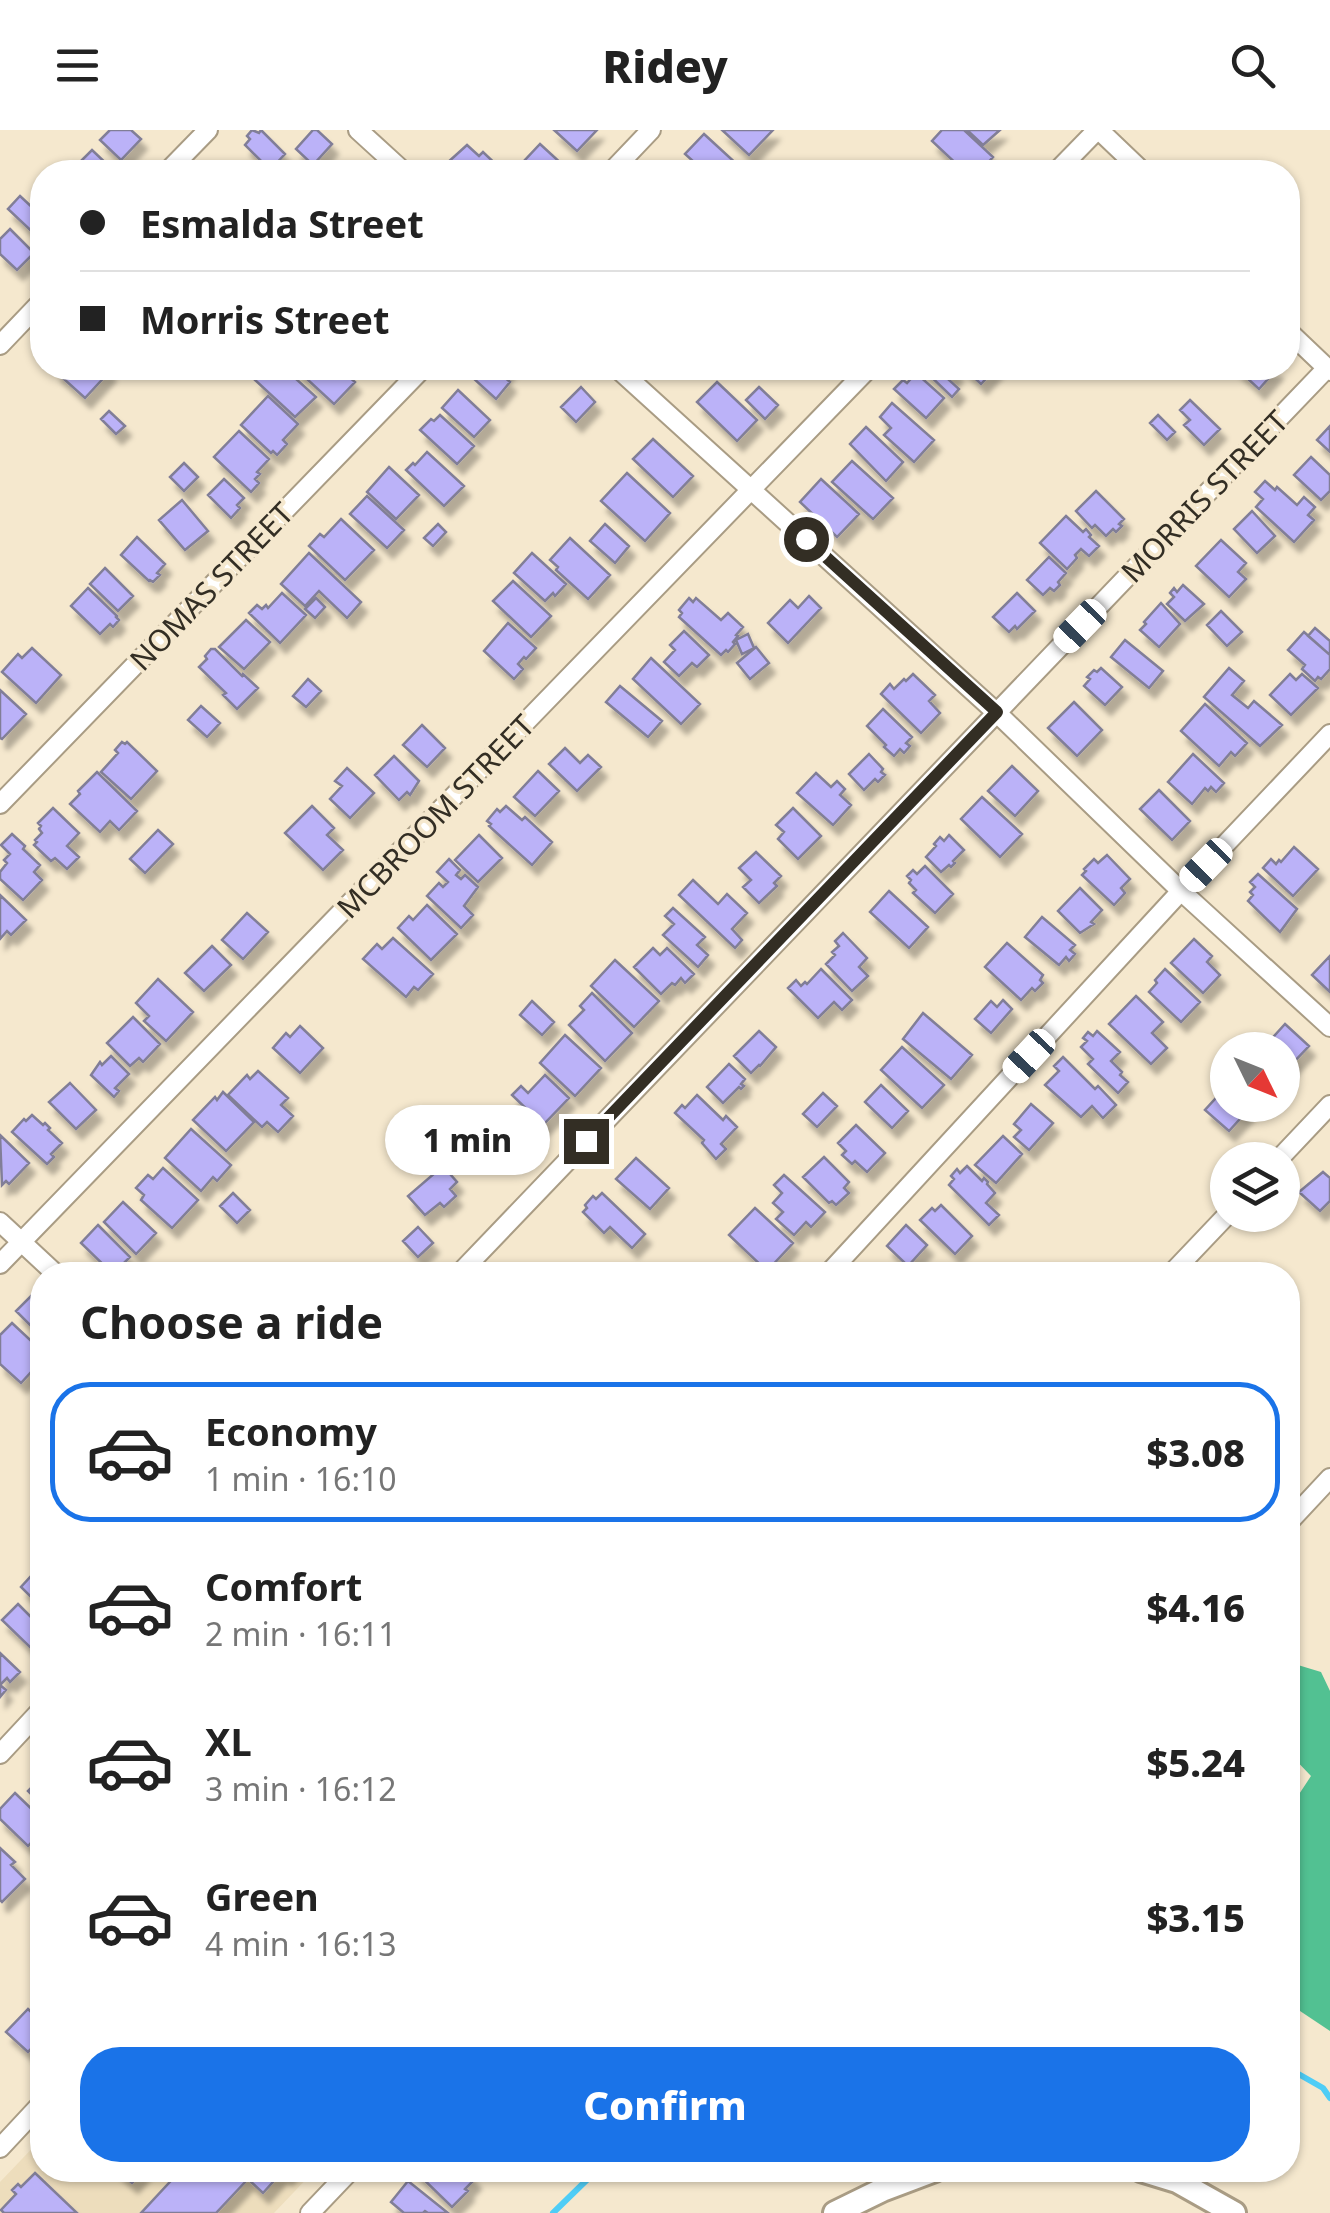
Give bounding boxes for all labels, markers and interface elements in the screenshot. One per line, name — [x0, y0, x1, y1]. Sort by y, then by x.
text: Ridey — [602, 35, 728, 96]
icon: menu — [50, 38, 105, 93]
icon: search — [1225, 38, 1280, 93]
text: Esmalda Street — [140, 197, 424, 249]
text: Morris Street — [140, 293, 389, 345]
street label: MORRIS STREET — [1111, 401, 1297, 591]
street label: NOMAS STREET — [120, 493, 302, 679]
route start — [784, 517, 829, 562]
car — [1048, 594, 1112, 658]
street label: MCBROOM STREET — [327, 705, 543, 927]
car — [1174, 833, 1238, 897]
car — [998, 1024, 1060, 1088]
north arrow — [1210, 1032, 1300, 1122]
map controls — [1210, 1032, 1300, 1232]
callout: 1 min — [386, 1106, 551, 1176]
text: 1 min — [423, 1118, 512, 1161]
route end — [564, 1119, 609, 1164]
button: layers — [1210, 1142, 1300, 1232]
text: Choose a ride — [80, 1291, 383, 1352]
text: Economy — [205, 1405, 377, 1457]
icon: car — [85, 1407, 175, 1497]
text: $3.08 — [1146, 1426, 1245, 1478]
text: 1 min · 16:10 — [205, 1457, 397, 1500]
text: Comfort — [205, 1560, 362, 1612]
icon: car — [85, 1562, 175, 1652]
text: $4.16 — [1146, 1581, 1245, 1633]
text: 2 min · 16:11 — [205, 1612, 397, 1655]
text: XL — [205, 1715, 252, 1767]
icon: car — [85, 1717, 175, 1807]
text: $5.24 — [1146, 1736, 1245, 1788]
text: 3 min · 16:12 — [205, 1767, 397, 1810]
text: Green — [205, 1870, 319, 1922]
icon: car — [85, 1872, 175, 1962]
text: $3.15 — [1146, 1891, 1245, 1943]
text: 4 min · 16:13 — [205, 1922, 397, 1965]
button: Confirm — [80, 2047, 1250, 2162]

